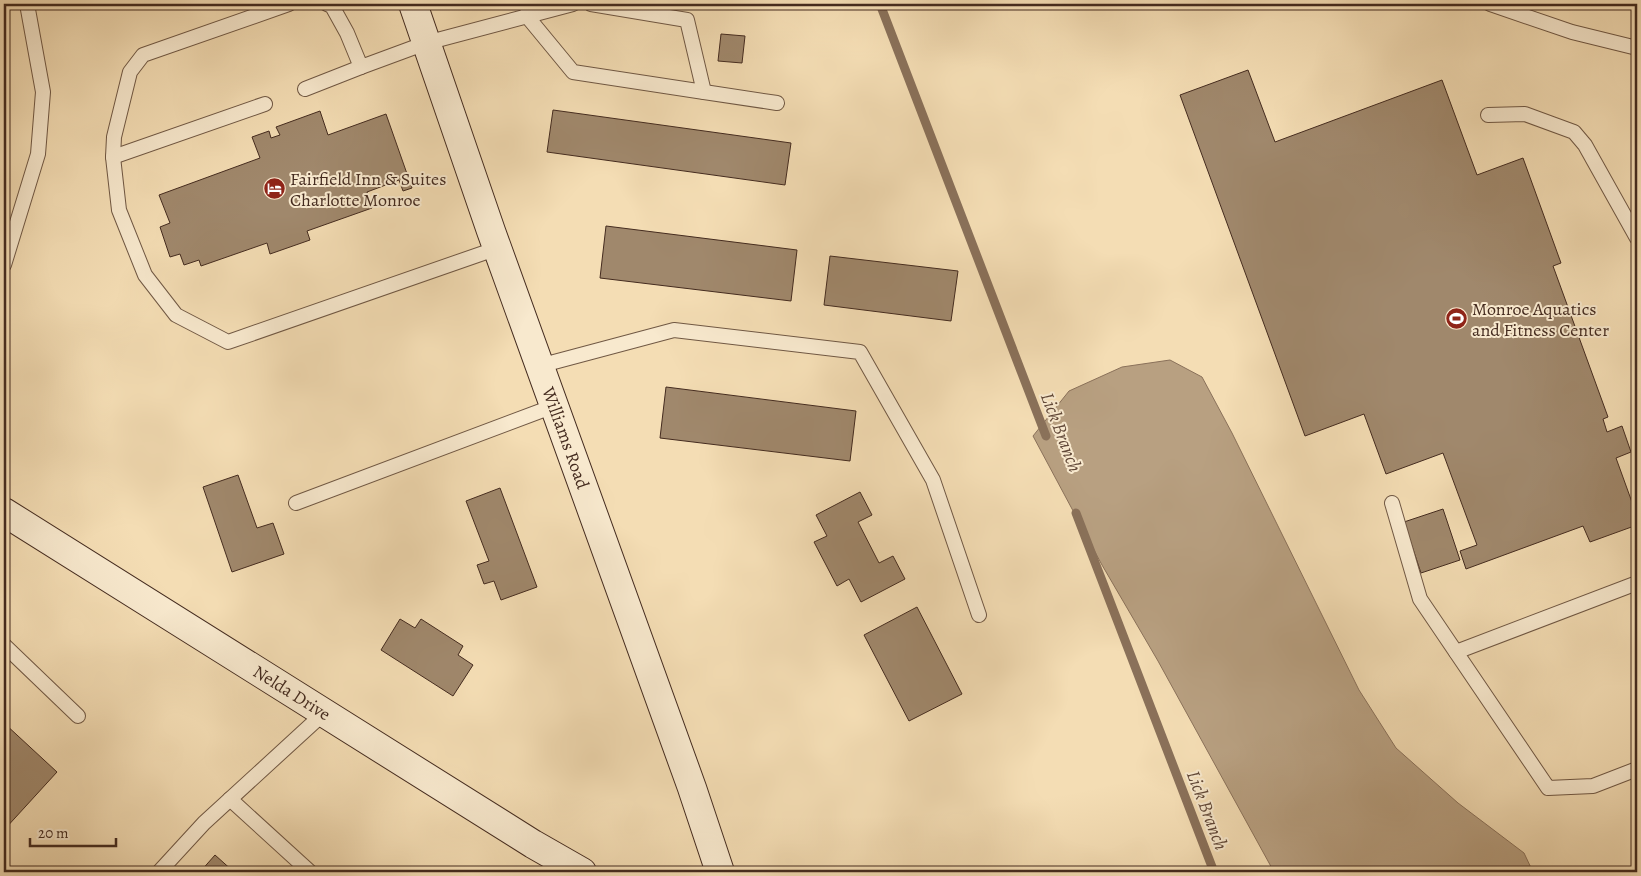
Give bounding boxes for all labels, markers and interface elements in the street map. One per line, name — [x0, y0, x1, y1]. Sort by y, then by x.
place label: Fairfield Inn & Suites Charlotte Monroe — [290, 167, 446, 212]
hotel icon: Fairfield Inn & Suites Charlotte Monroe — [262, 177, 286, 201]
place label: Monroe Aquatics and Fitness Center — [1472, 297, 1609, 342]
sports icon: Monroe Aquatics and Fitness Center — [1444, 307, 1468, 331]
street label: Williams Road — [536, 383, 595, 492]
water label: Lick Branch — [1034, 389, 1088, 476]
street label: Nelda Drive — [249, 659, 335, 726]
water label: Lick Branch — [1180, 767, 1234, 854]
scale bar — [30, 816, 116, 848]
text: 20 m — [38, 823, 69, 843]

